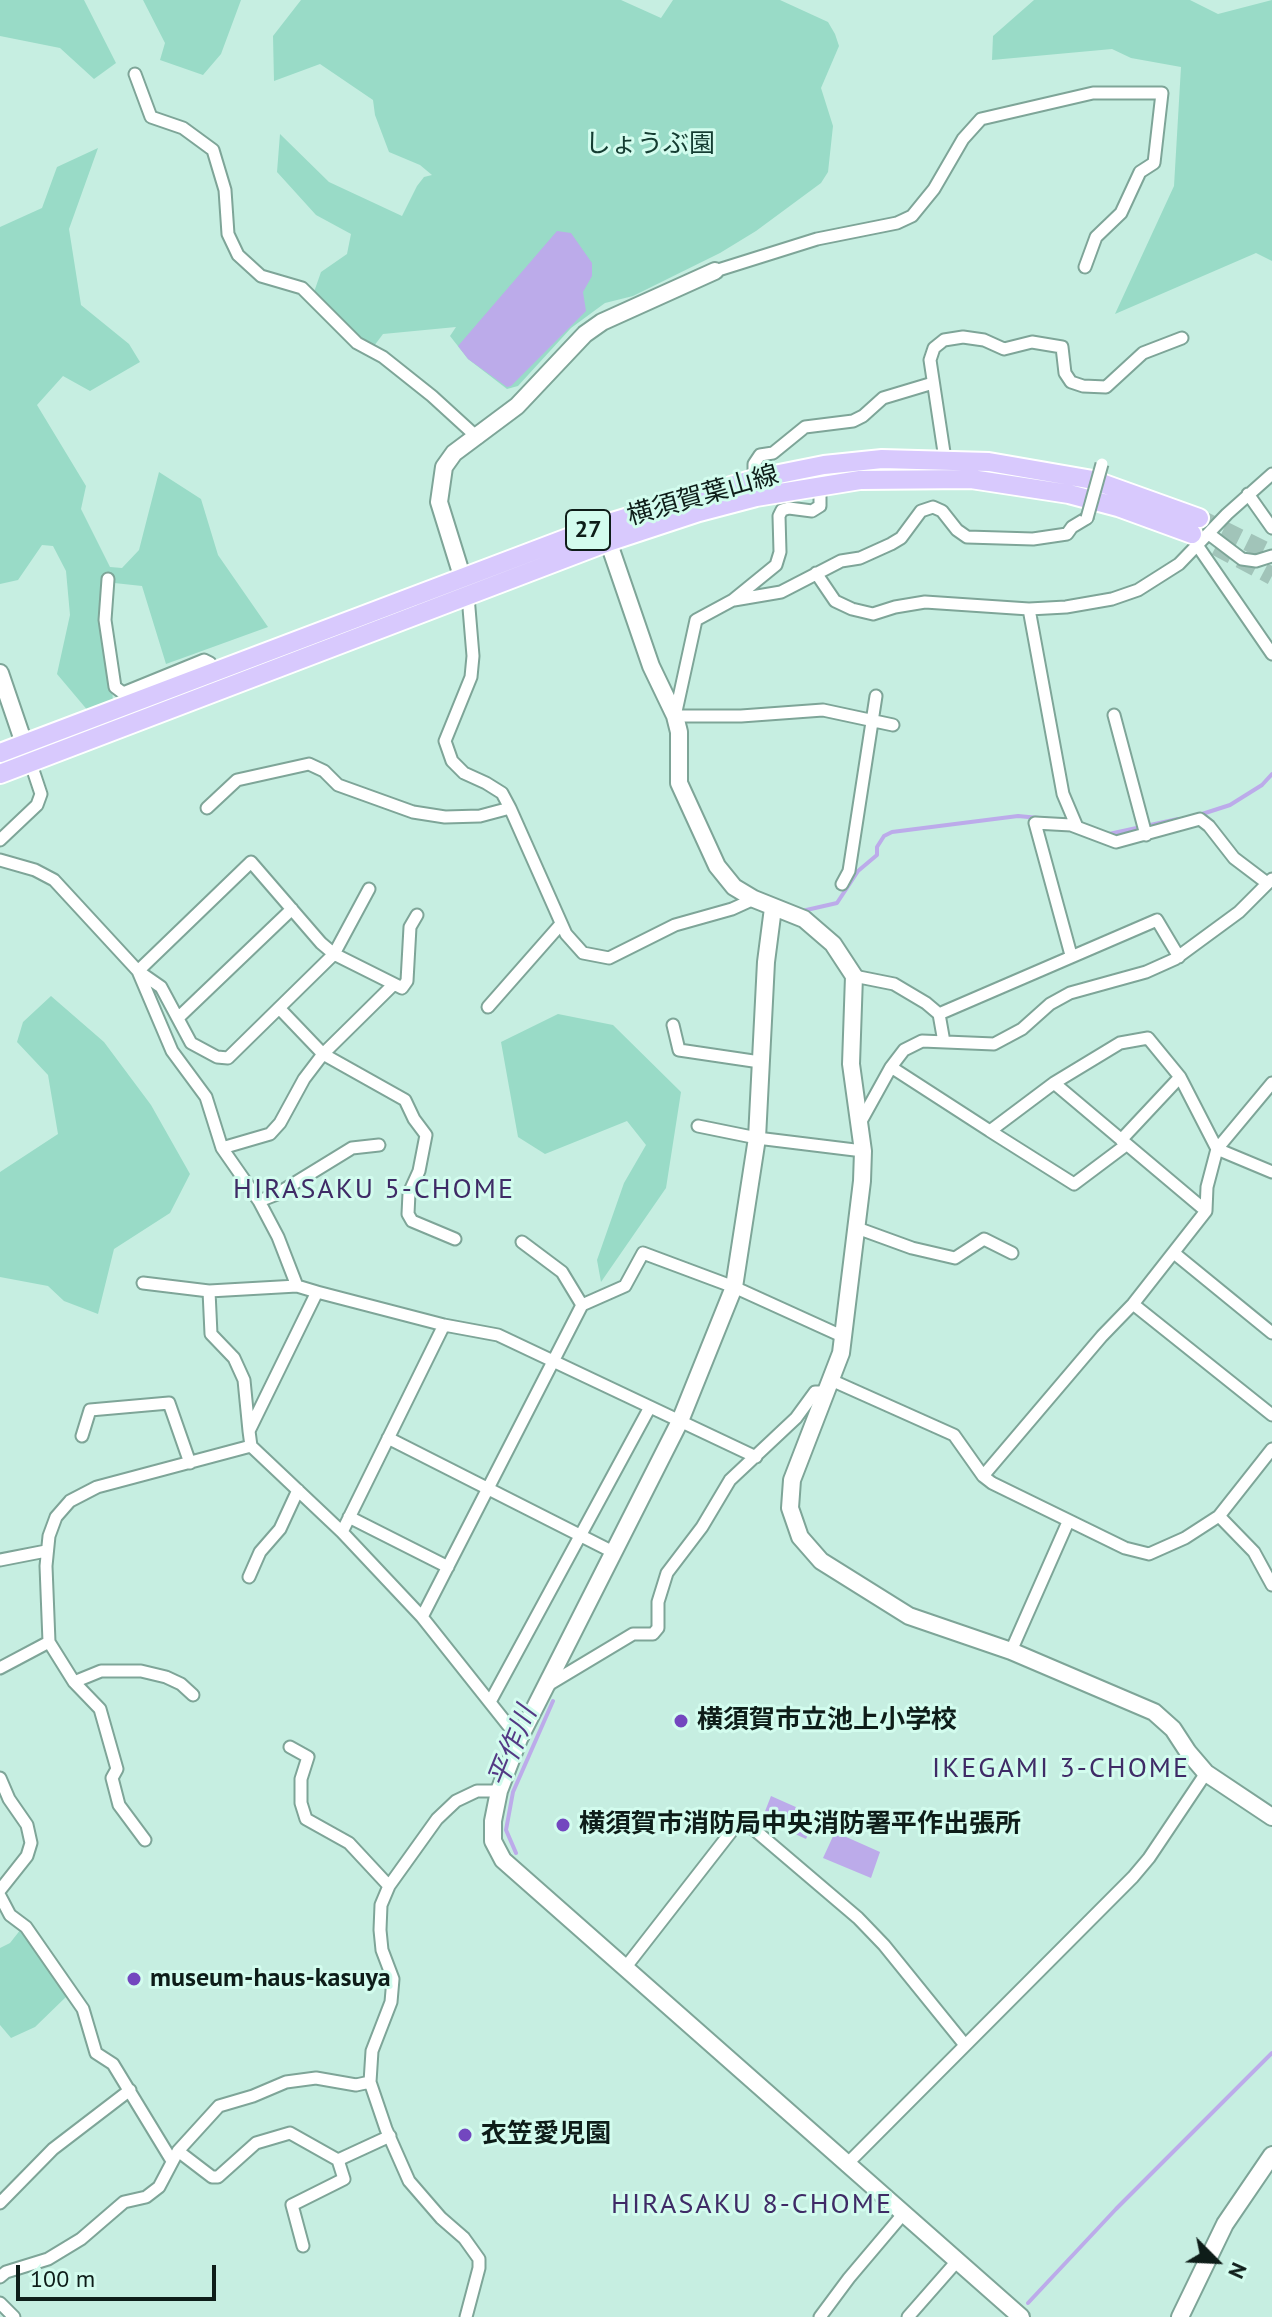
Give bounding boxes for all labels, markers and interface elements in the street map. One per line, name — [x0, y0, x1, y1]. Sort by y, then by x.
park label: しょうぶ園 — [585, 129, 715, 161]
street label: 横須賀葉山線 — [624, 460, 782, 532]
road number: 27 — [566, 510, 610, 550]
district label: HIRASAKU 5-CHOME — [233, 1173, 515, 1207]
water label: 平作川 — [482, 1702, 544, 1792]
place label: 横須賀市立池上小学校 — [697, 1705, 957, 1737]
marker: 横須賀市立池上小学校 — [672, 1712, 690, 1730]
district label: IKEGAMI 3-CHOME — [932, 1752, 1190, 1786]
place label: 横須賀市消防局中央消防署平作出張所 — [579, 1809, 1021, 1841]
marker: 横須賀市消防局中央消防署平作出張所 — [554, 1816, 572, 1834]
place label: museum-haus-kasuya — [150, 1963, 391, 1995]
marker: museum-haus-kasuya — [125, 1970, 143, 1988]
place label: 衣笠愛児園 — [481, 2119, 611, 2151]
marker: 衣笠愛児園 — [456, 2126, 474, 2144]
district label: HIRASAKU 8-CHOME — [611, 2188, 893, 2222]
north arrow — [1176, 2221, 1256, 2301]
scale bar — [20, 2249, 220, 2299]
text: N — [1222, 2258, 1254, 2283]
text: 100 m — [30, 2263, 95, 2294]

